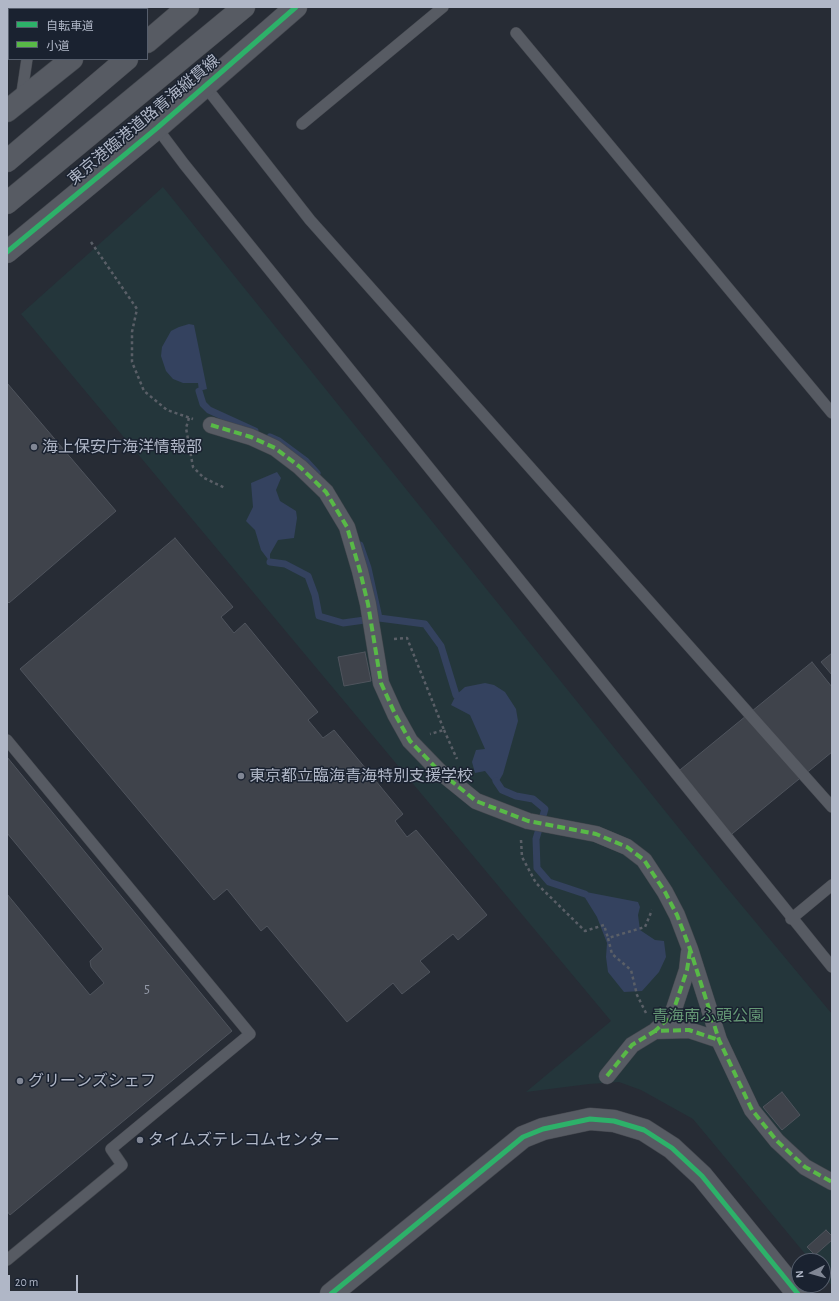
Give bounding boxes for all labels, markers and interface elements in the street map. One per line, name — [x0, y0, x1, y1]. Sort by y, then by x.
legend — [8, 8, 148, 60]
text: 自転車道 — [46, 20, 94, 32]
text: 小道 — [46, 40, 70, 52]
street label: 東京港臨港道路青海縦貫線 — [64, 51, 224, 189]
place label: 海上保安庁海洋情報部 — [42, 437, 202, 457]
marker: 海上保安庁海洋情報部 — [29, 442, 39, 452]
place label: 東京都立臨海青海特別支援学校 — [249, 766, 473, 786]
marker: 東京都立臨海青海特別支援学校 — [236, 771, 246, 781]
house number: 5 — [144, 981, 150, 997]
park label: 青海南ふ頭公園 — [652, 1006, 764, 1026]
place label: グリーンズシェフ — [28, 1071, 156, 1091]
marker: グリーンズシェフ — [15, 1076, 25, 1086]
place label: タイムズテレコムセンター — [148, 1130, 340, 1150]
marker: タイムズテレコムセンター — [135, 1135, 145, 1145]
north arrow — [791, 1253, 831, 1293]
scale bar — [10, 1267, 80, 1293]
text: N — [794, 1270, 805, 1279]
text: 20 m — [15, 1276, 38, 1288]

